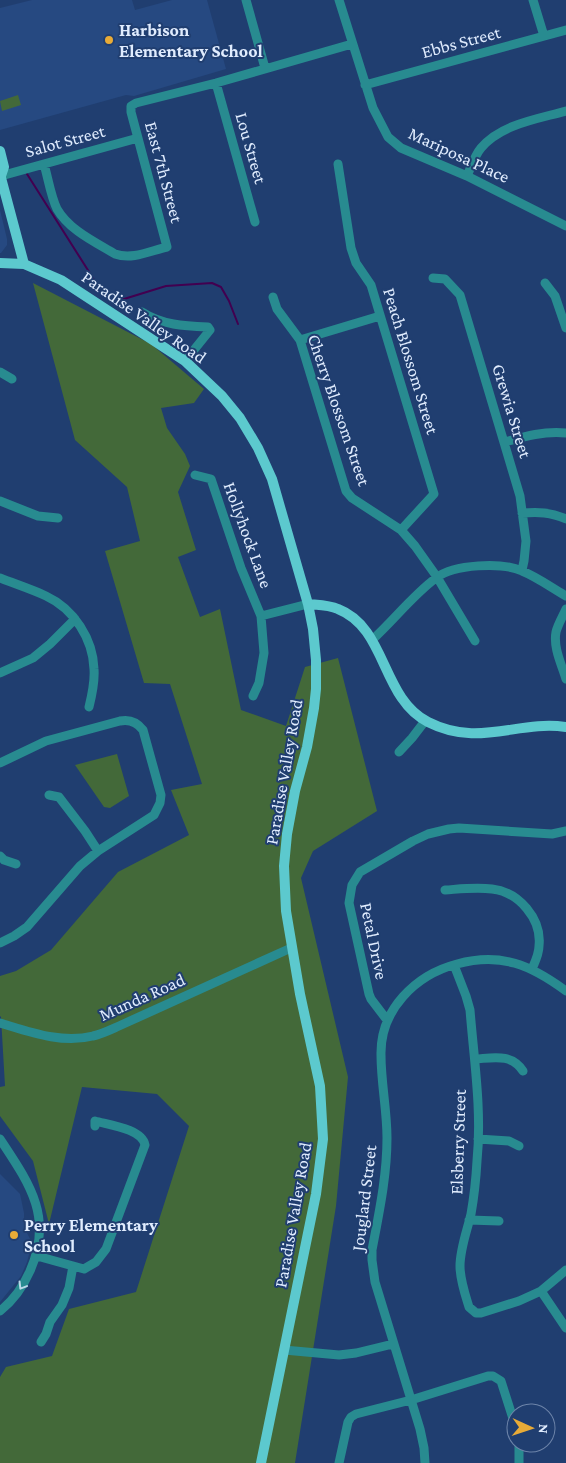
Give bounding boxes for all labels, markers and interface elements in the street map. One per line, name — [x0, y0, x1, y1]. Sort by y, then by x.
place label: Harbison Elementary School — [119, 20, 263, 61]
street label: Ebbs Street — [419, 22, 504, 62]
marker: Harbison Elementary School — [103, 34, 115, 46]
street label: Lou Street — [231, 110, 271, 187]
street label: East 7th Street — [141, 119, 187, 226]
street label: Salot Street — [23, 120, 108, 161]
street label: Mariposa Place — [405, 123, 513, 187]
street label: Paradise Valley Road — [78, 267, 210, 368]
street label: Peach Blossom Street — [379, 285, 443, 438]
street label: Cherry Blossom Street — [304, 331, 375, 490]
street label: Grewia Street — [488, 362, 536, 461]
street label: Hollyhock Lane — [220, 479, 276, 591]
street label: Paradise Valley Road — [261, 697, 307, 846]
street label: Petal Drive — [356, 901, 392, 981]
street label: Munda Road — [96, 969, 188, 1025]
street label: Elsberry Street — [446, 1088, 470, 1195]
street label: Paradise Valley Road — [270, 1140, 316, 1289]
street label: Jouglard Street — [347, 1143, 381, 1254]
place label: Perry Elementary School — [24, 1215, 158, 1256]
marker: Perry Elementary School — [8, 1229, 20, 1241]
one-way arrow — [19, 1281, 29, 1290]
north arrow — [506, 1403, 556, 1453]
text: N — [536, 1423, 552, 1434]

